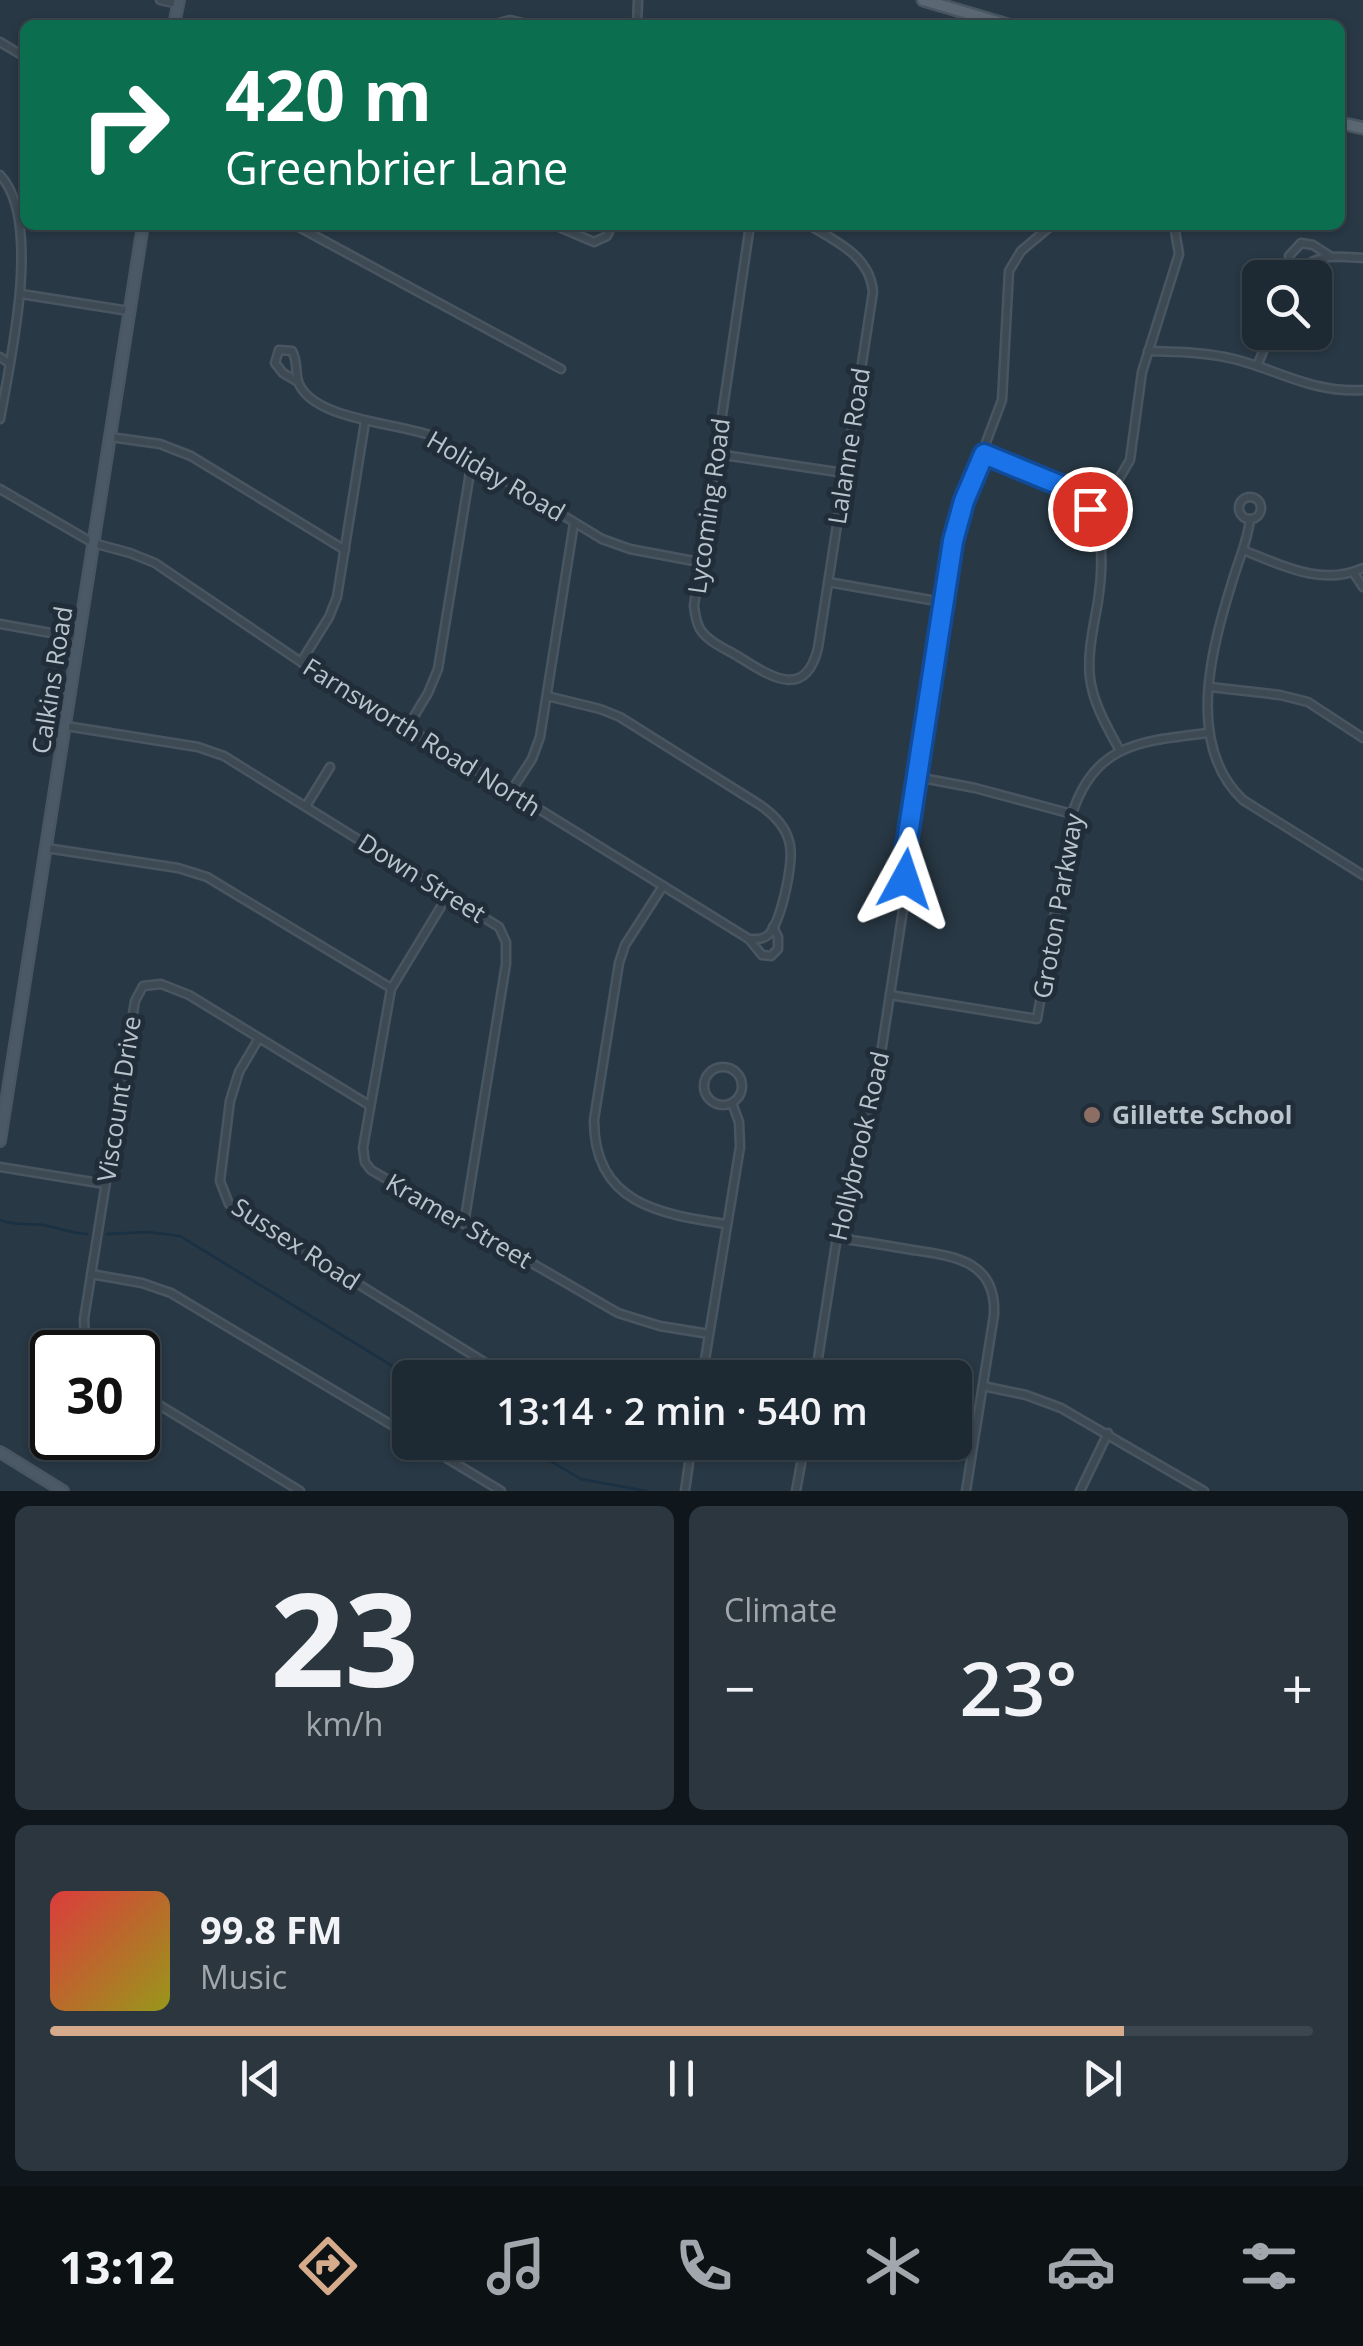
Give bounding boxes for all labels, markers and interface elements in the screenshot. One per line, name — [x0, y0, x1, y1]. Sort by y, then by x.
text: 420 m — [225, 46, 432, 142]
icon: right — [60, 60, 190, 190]
text: Greenbrier Lane — [225, 137, 568, 198]
map controls — [1242, 260, 1332, 350]
button: search — [1242, 260, 1332, 350]
street label: Lalanne Road — [819, 365, 877, 527]
street label: Lycoming Road — [679, 416, 737, 596]
street label: Holiday Road — [421, 422, 572, 528]
pin — [1048, 467, 1133, 552]
icon: arrive — [1063, 482, 1118, 537]
street label: Calkins Road — [23, 604, 79, 756]
street label: Farnsworth Road North — [297, 649, 548, 823]
street label: Groton Parkway — [1024, 810, 1090, 1001]
street label: Down Street — [352, 825, 493, 930]
position arrow — [853, 827, 957, 931]
street label: Viscount Drive — [88, 1014, 148, 1184]
street label: Hollybrook Road — [820, 1048, 896, 1244]
place label: Gillette School — [1112, 1097, 1292, 1131]
marker: Gillette School — [1081, 1104, 1103, 1126]
street label: Kramer Street — [380, 1165, 539, 1276]
street label: Sussex Road — [226, 1189, 367, 1297]
speed limit sign: 30 — [30, 1330, 160, 1460]
text: 13:14 · 2 min · 540 m — [496, 1384, 868, 1436]
text: 23 — [270, 1548, 419, 1725]
text: Climate — [724, 1588, 837, 1631]
text: 23° — [960, 1636, 1077, 1738]
text: − — [724, 1650, 755, 1725]
text: + — [1282, 1650, 1313, 1725]
text: km/h — [306, 1702, 383, 1745]
text: 99.8 FM — [200, 1903, 343, 1955]
text: Music — [200, 1955, 287, 1998]
icon: previous — [233, 2051, 288, 2106]
icon: pause — [654, 2051, 709, 2106]
icon: next — [1075, 2051, 1130, 2106]
icon: directions — [293, 2231, 363, 2301]
icon: music — [481, 2231, 551, 2301]
icon: phone — [669, 2231, 739, 2301]
icon: climate — [858, 2231, 928, 2301]
icon: car — [1046, 2231, 1116, 2301]
icon: filters — [1234, 2231, 1304, 2301]
text: 13:12 — [59, 2236, 175, 2297]

